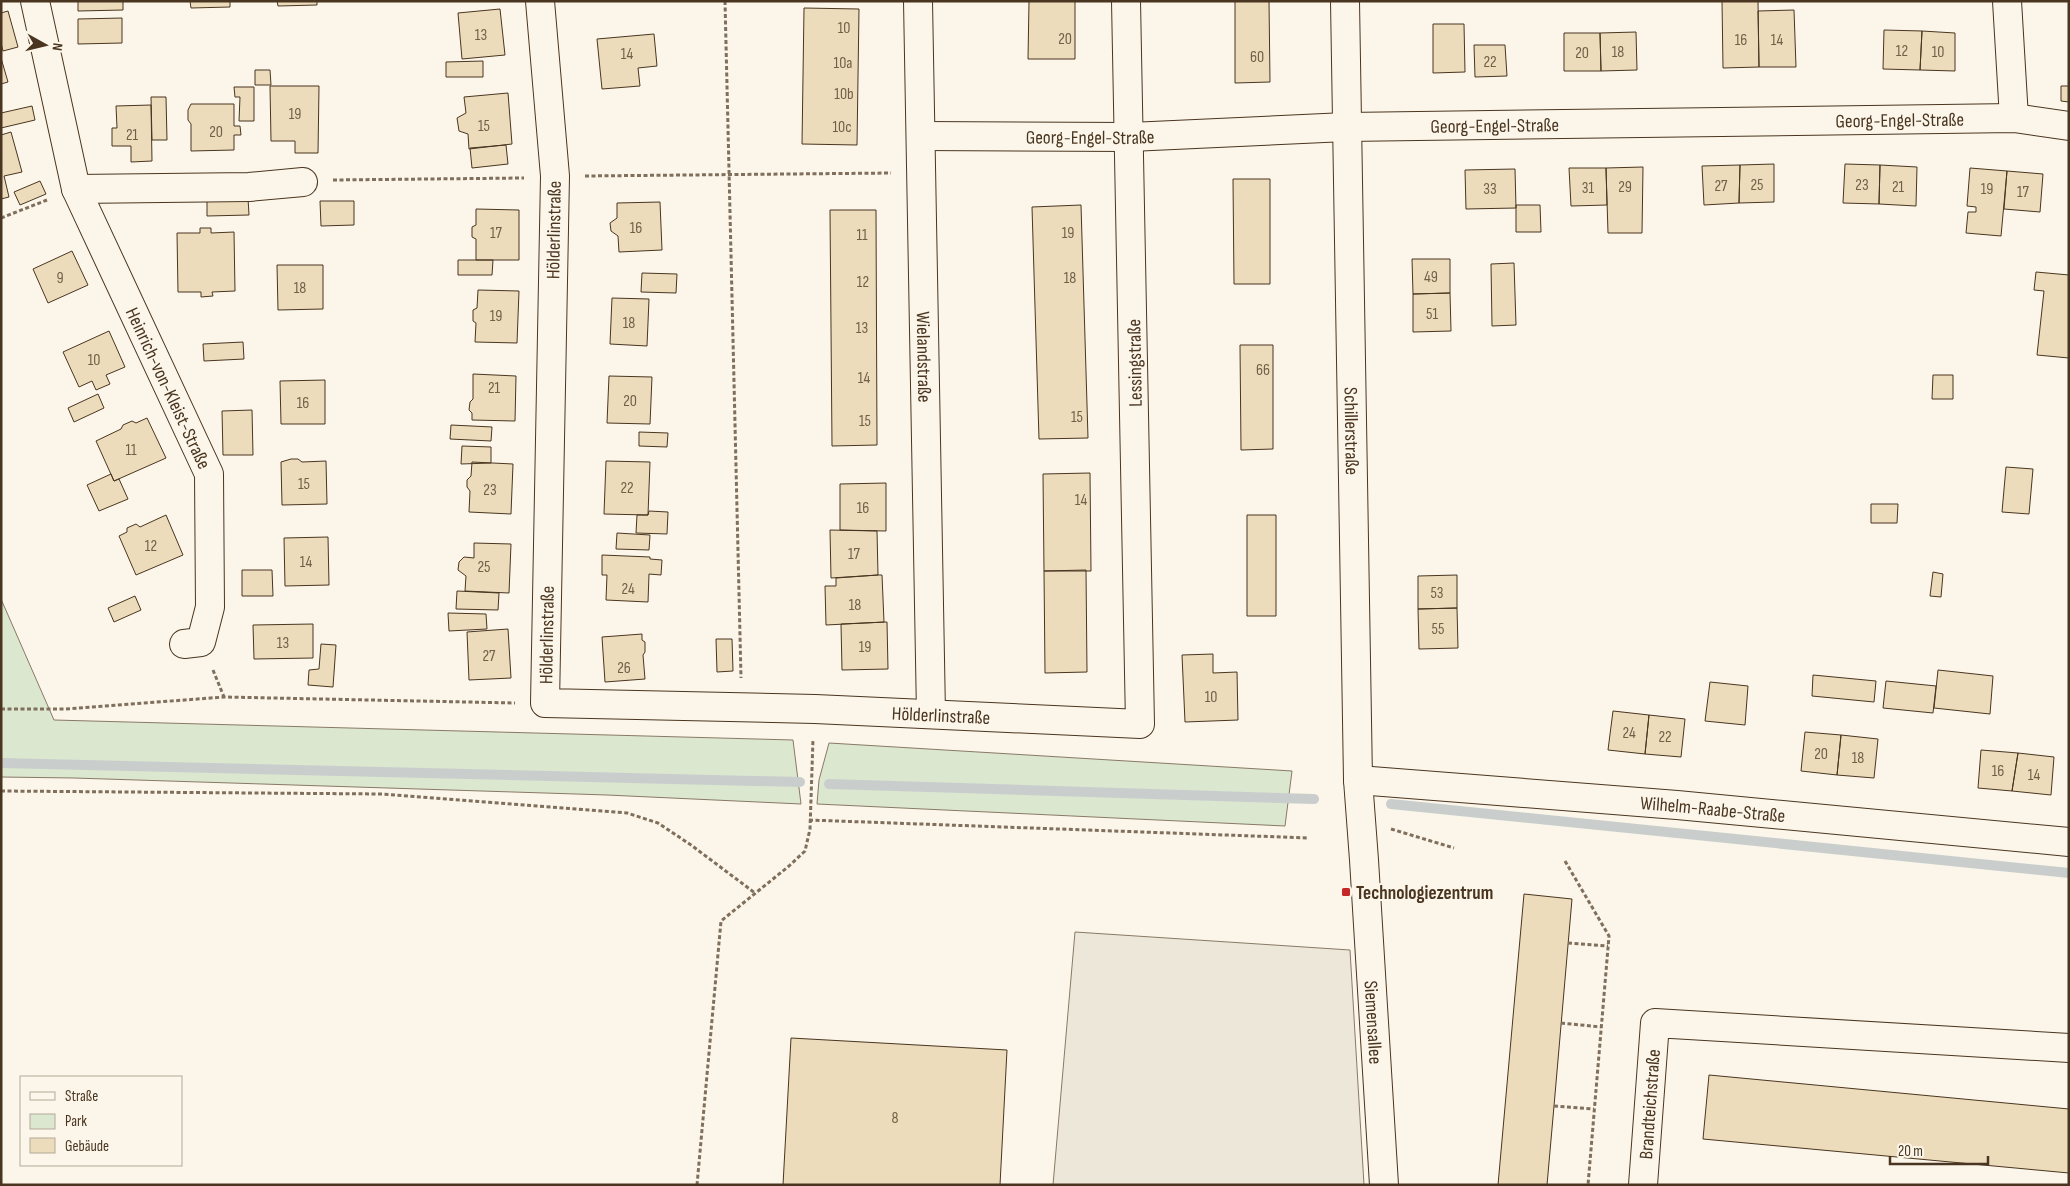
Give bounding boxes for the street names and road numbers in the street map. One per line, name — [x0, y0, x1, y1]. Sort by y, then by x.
street label: Georg-Engel-Straße — [1835, 109, 1964, 133]
street label: Georg-Engel-Straße — [1430, 114, 1559, 139]
street label: Georg-Engel-Straße — [1026, 126, 1155, 150]
street label: Hölderlinstraße — [542, 181, 567, 279]
street label: Heinrich-von-Kleist-Straße — [120, 304, 215, 473]
street label: Wielandstraße — [911, 311, 935, 403]
street label: Lessingstraße — [1123, 319, 1148, 407]
street label: Schillerstraße — [1338, 387, 1363, 475]
street label: Hölderlinstraße — [535, 586, 560, 684]
street label: Hölderlinstraße — [891, 703, 991, 730]
street label: Wilhelm-Raabe-Straße — [1639, 792, 1786, 828]
street label: Siemensallee — [1358, 980, 1387, 1065]
street label: Brandteichstraße — [1635, 1048, 1666, 1160]

